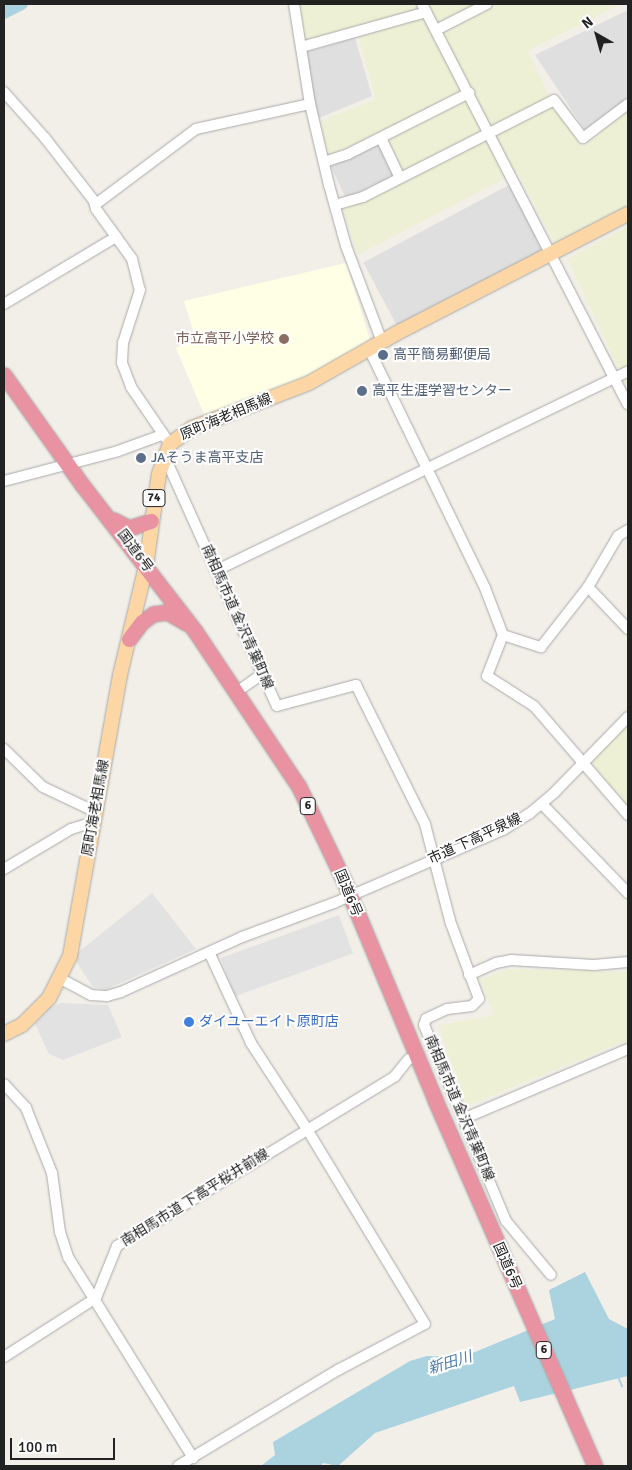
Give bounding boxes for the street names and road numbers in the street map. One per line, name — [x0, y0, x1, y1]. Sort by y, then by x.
street label: 原町海老相馬線 — [178, 390, 274, 444]
road number: 74 — [142, 488, 166, 508]
street label: 国道6号 — [113, 526, 157, 576]
street label: 南相馬市道 金沢青葉町線 — [197, 542, 277, 692]
street label: 原町海老相馬線 — [79, 758, 113, 858]
road number: 6 — [299, 796, 317, 816]
street label: 市道 下高平泉線 — [426, 810, 524, 868]
street label: 国道6号 — [331, 867, 365, 919]
street label: 南相馬市道 金沢青葉町線 — [421, 1032, 497, 1184]
street label: 南相馬市道 下高平桜井前線 — [118, 1146, 272, 1250]
street label: 国道6号 — [489, 1240, 525, 1292]
road number: 6 — [535, 1340, 553, 1360]

